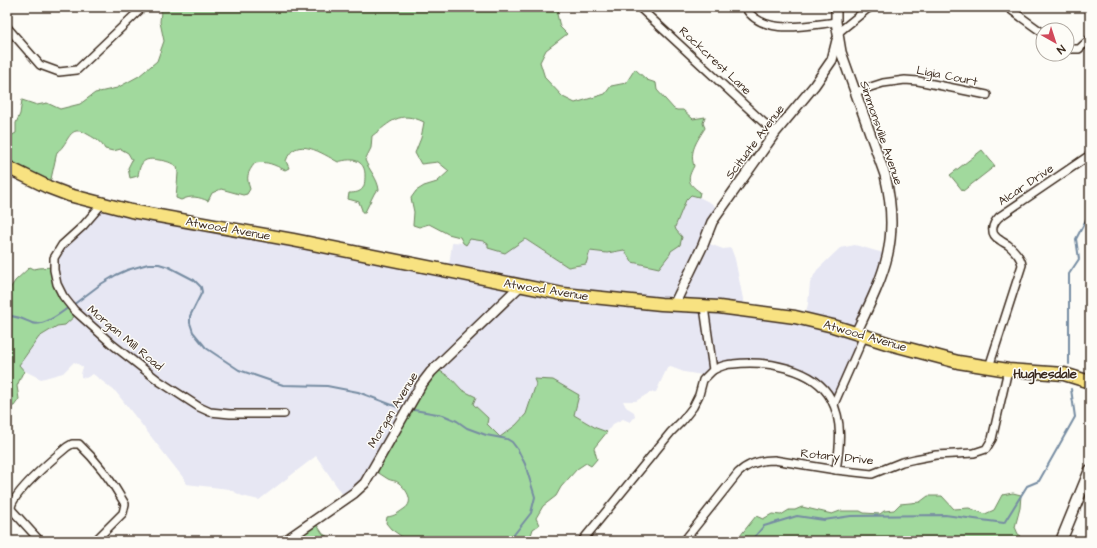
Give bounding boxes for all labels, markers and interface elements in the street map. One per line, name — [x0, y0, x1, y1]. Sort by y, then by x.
north arrow — [1035, 22, 1075, 62]
street label: Rockcrest Lane — [675, 23, 755, 99]
text: N — [1054, 41, 1068, 57]
street label: Ligia Court — [915, 62, 979, 91]
street label: Simmonsville Avenue — [855, 79, 907, 188]
street label: Scituate Avenue — [721, 101, 789, 183]
street label: Alcar Drive — [995, 160, 1058, 210]
street label: Atwood Avenue — [184, 213, 272, 245]
street label: Atwood Avenue — [502, 275, 590, 305]
street label: Morgan Mill Road — [83, 301, 167, 376]
street label: Atwood Avenue — [821, 316, 909, 356]
district label: Hughesdale — [1013, 365, 1077, 385]
street label: Morgan Avenue — [364, 369, 423, 451]
street label: Rotary Drive — [800, 445, 875, 470]

